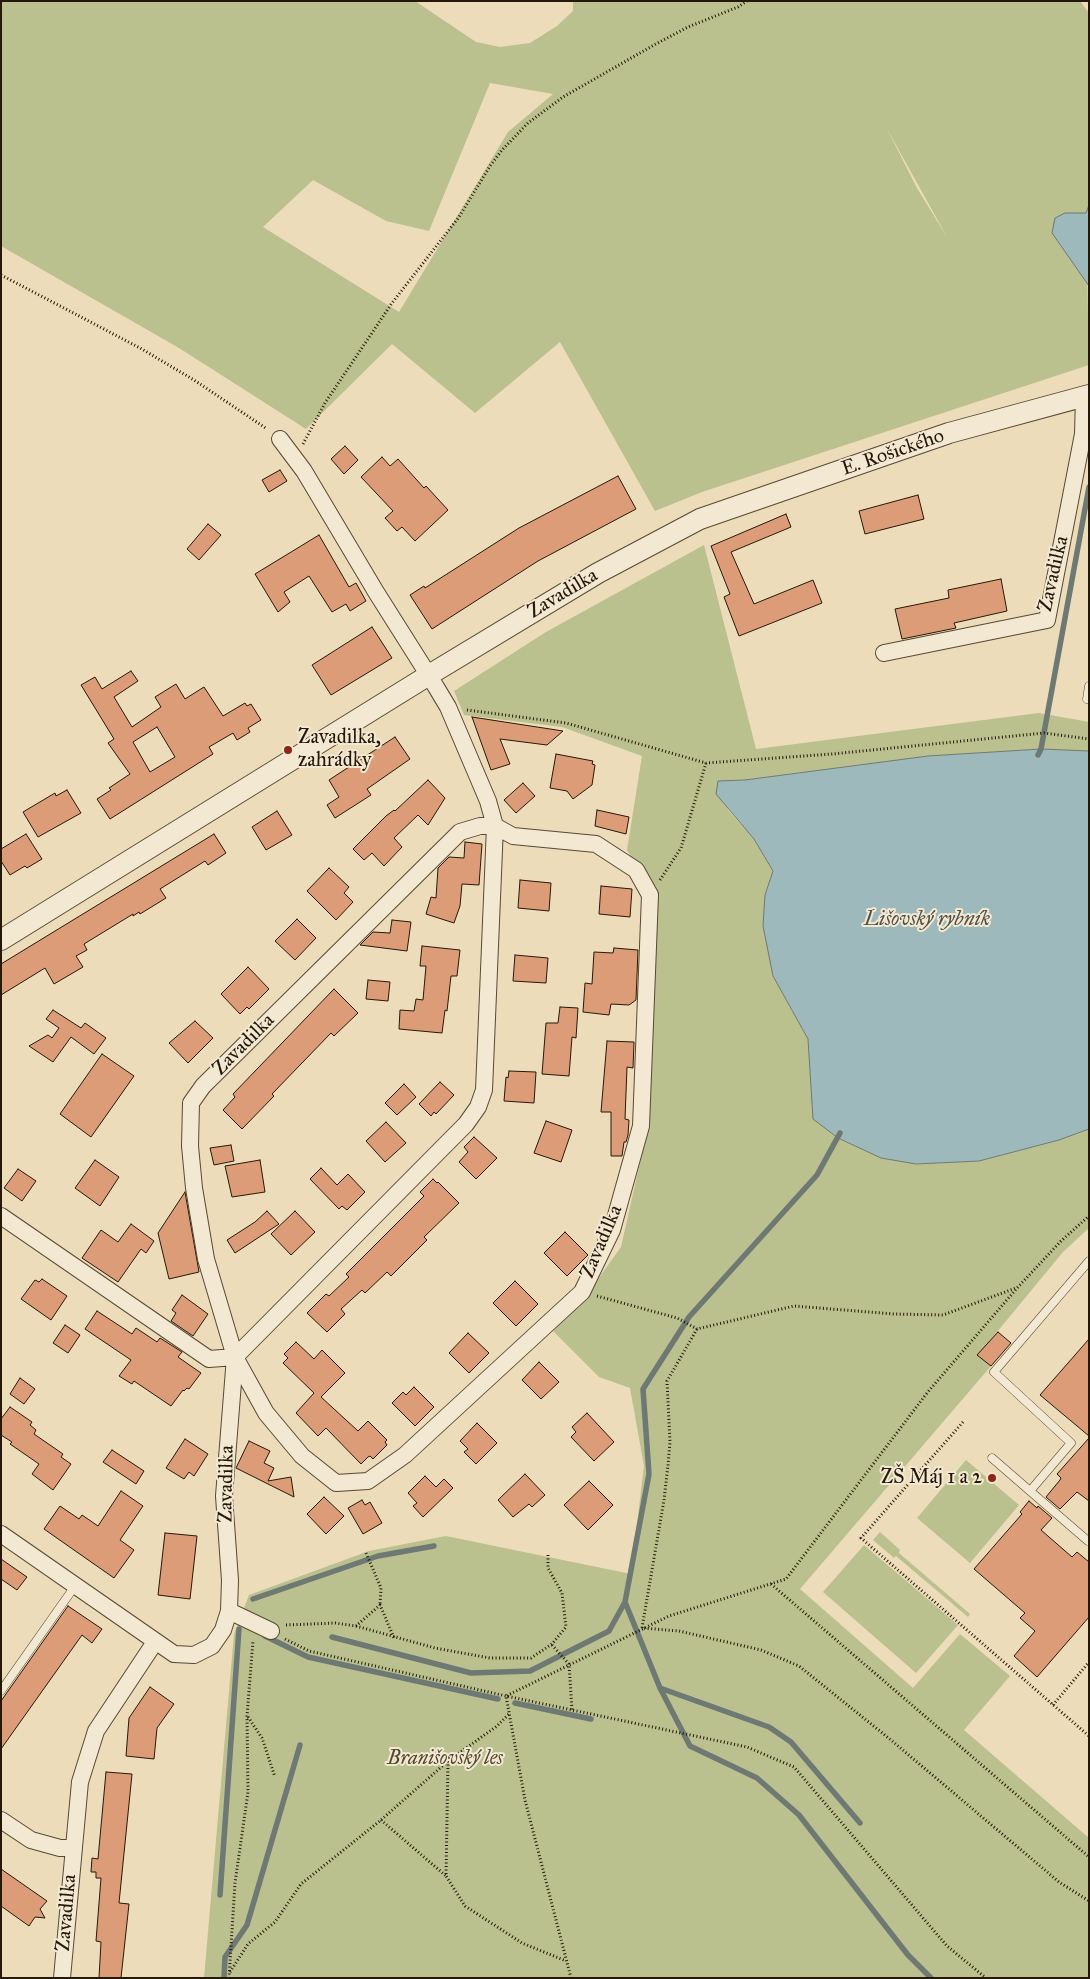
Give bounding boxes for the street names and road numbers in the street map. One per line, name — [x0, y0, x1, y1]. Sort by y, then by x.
street label: E. Rošického — [839, 424, 947, 482]
street label: Zavadilka — [1034, 534, 1074, 614]
street label: Zavadilka — [524, 564, 602, 624]
street label: Zavadilka — [208, 1009, 280, 1081]
street label: Zavadilka — [576, 1202, 628, 1282]
street label: Zavadilka — [214, 1445, 240, 1523]
street label: Zavadilka — [52, 1873, 82, 1953]

